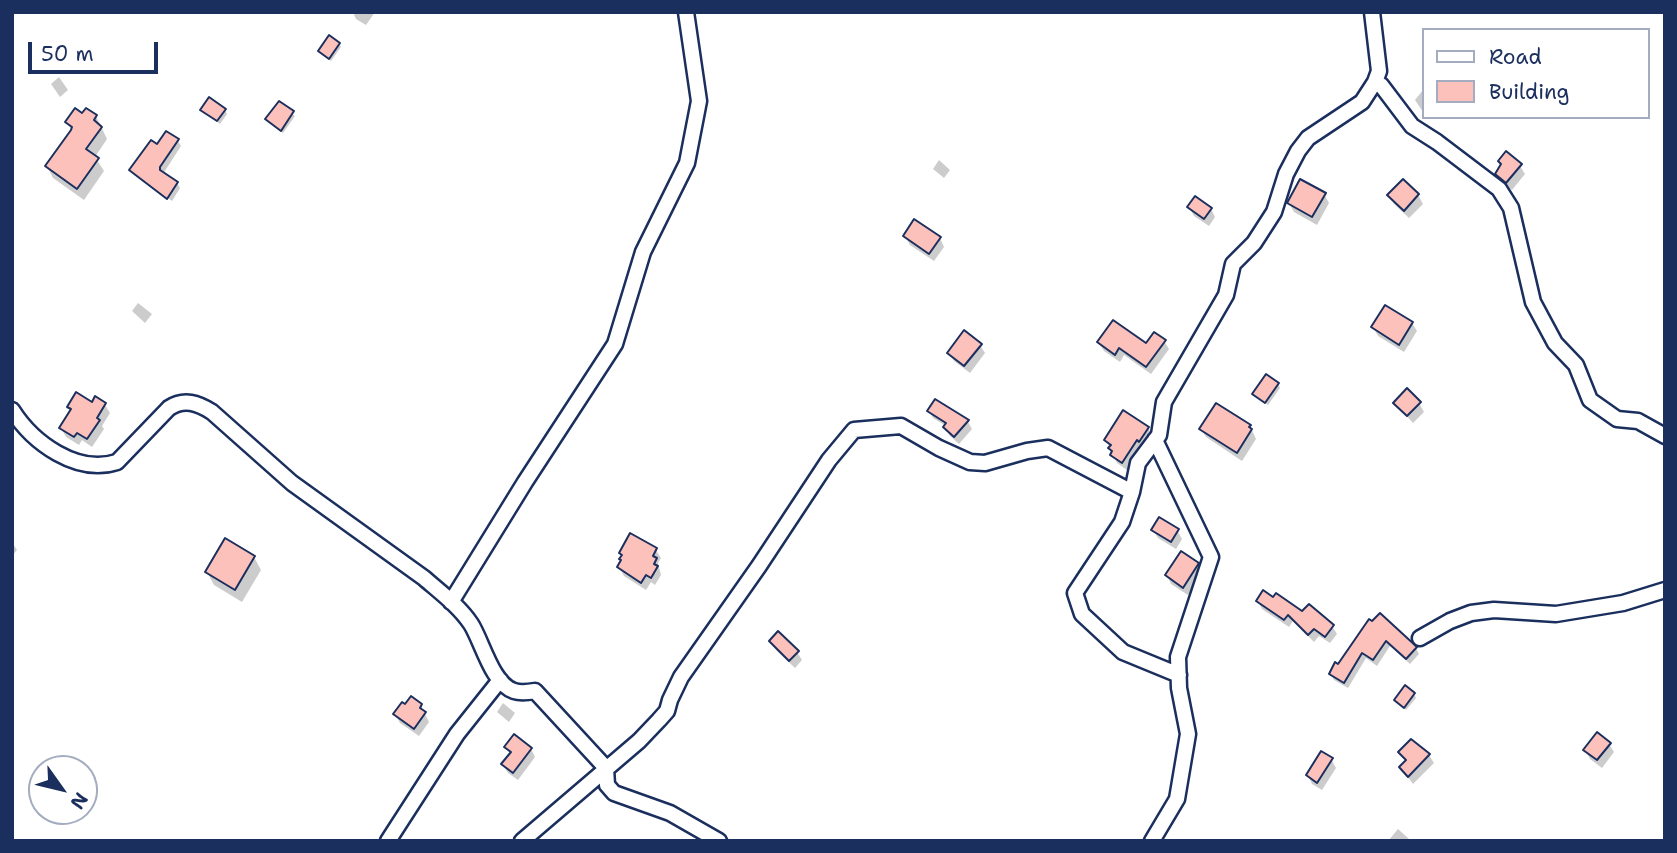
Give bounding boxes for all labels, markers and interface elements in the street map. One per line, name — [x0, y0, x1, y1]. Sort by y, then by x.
scale bar — [32, 28, 161, 72]
legend — [1422, 28, 1649, 119]
text: 50 m — [41, 40, 94, 68]
text: Road — [1489, 43, 1542, 71]
text: Building — [1489, 78, 1569, 106]
north arrow — [28, 755, 98, 825]
text: N — [65, 788, 94, 814]

